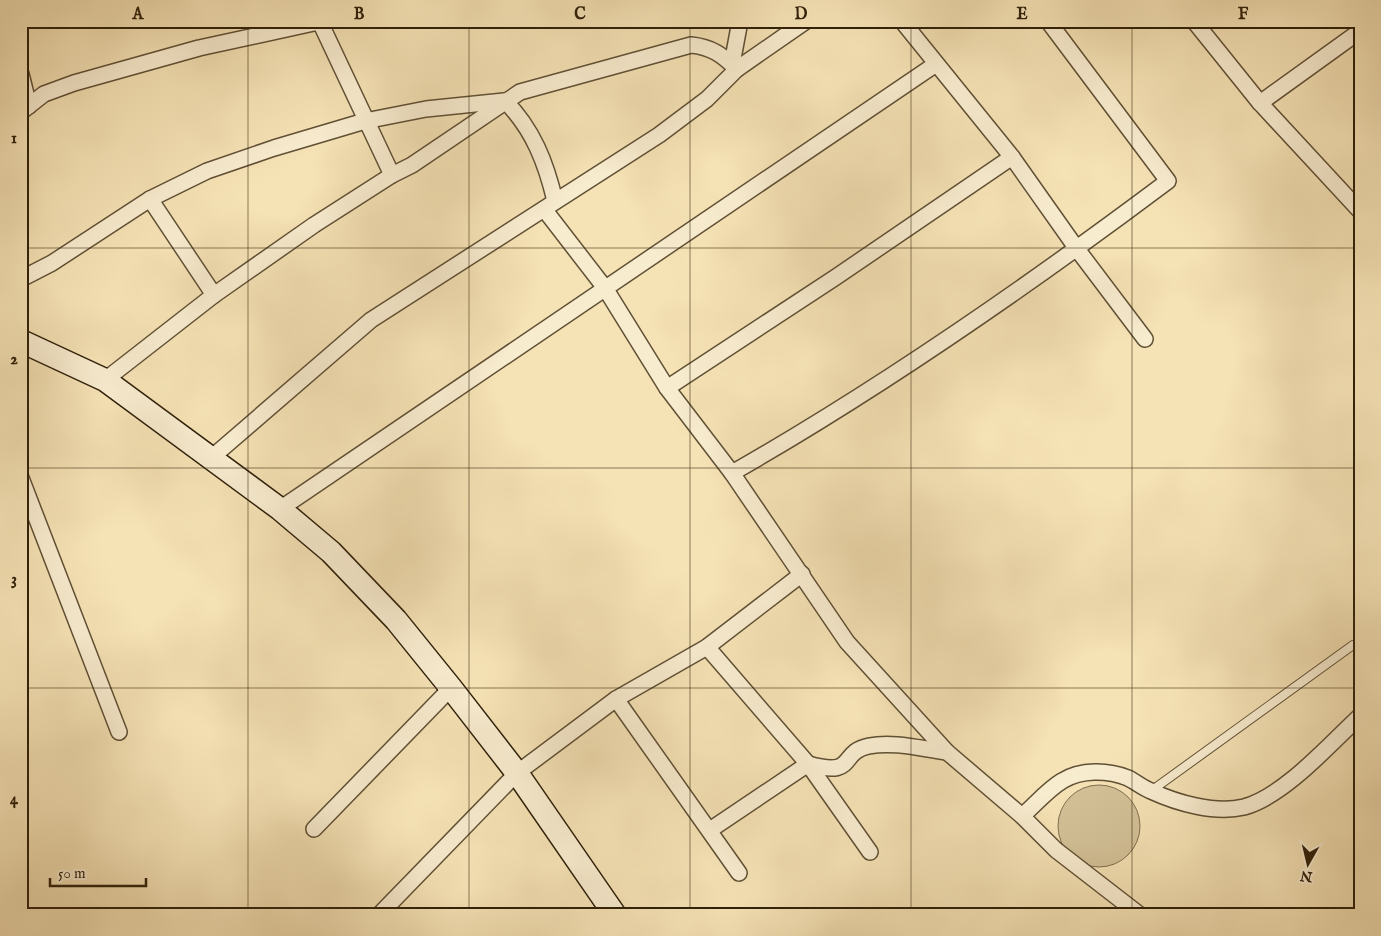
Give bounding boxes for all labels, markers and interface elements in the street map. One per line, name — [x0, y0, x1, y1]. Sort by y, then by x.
text: A — [132, 5, 145, 25]
text: B — [354, 5, 365, 25]
text: C — [574, 5, 586, 25]
text: D — [795, 5, 808, 25]
text: E — [1016, 5, 1028, 25]
text: F — [1238, 5, 1249, 25]
text: 1 — [11, 129, 17, 149]
text: 2 — [10, 350, 18, 370]
text: 3 — [11, 570, 17, 590]
text: 4 — [10, 790, 19, 810]
north arrow — [1284, 838, 1334, 888]
scale bar — [50, 856, 146, 888]
text: 50 m — [58, 864, 86, 883]
text: N — [1299, 866, 1315, 886]

